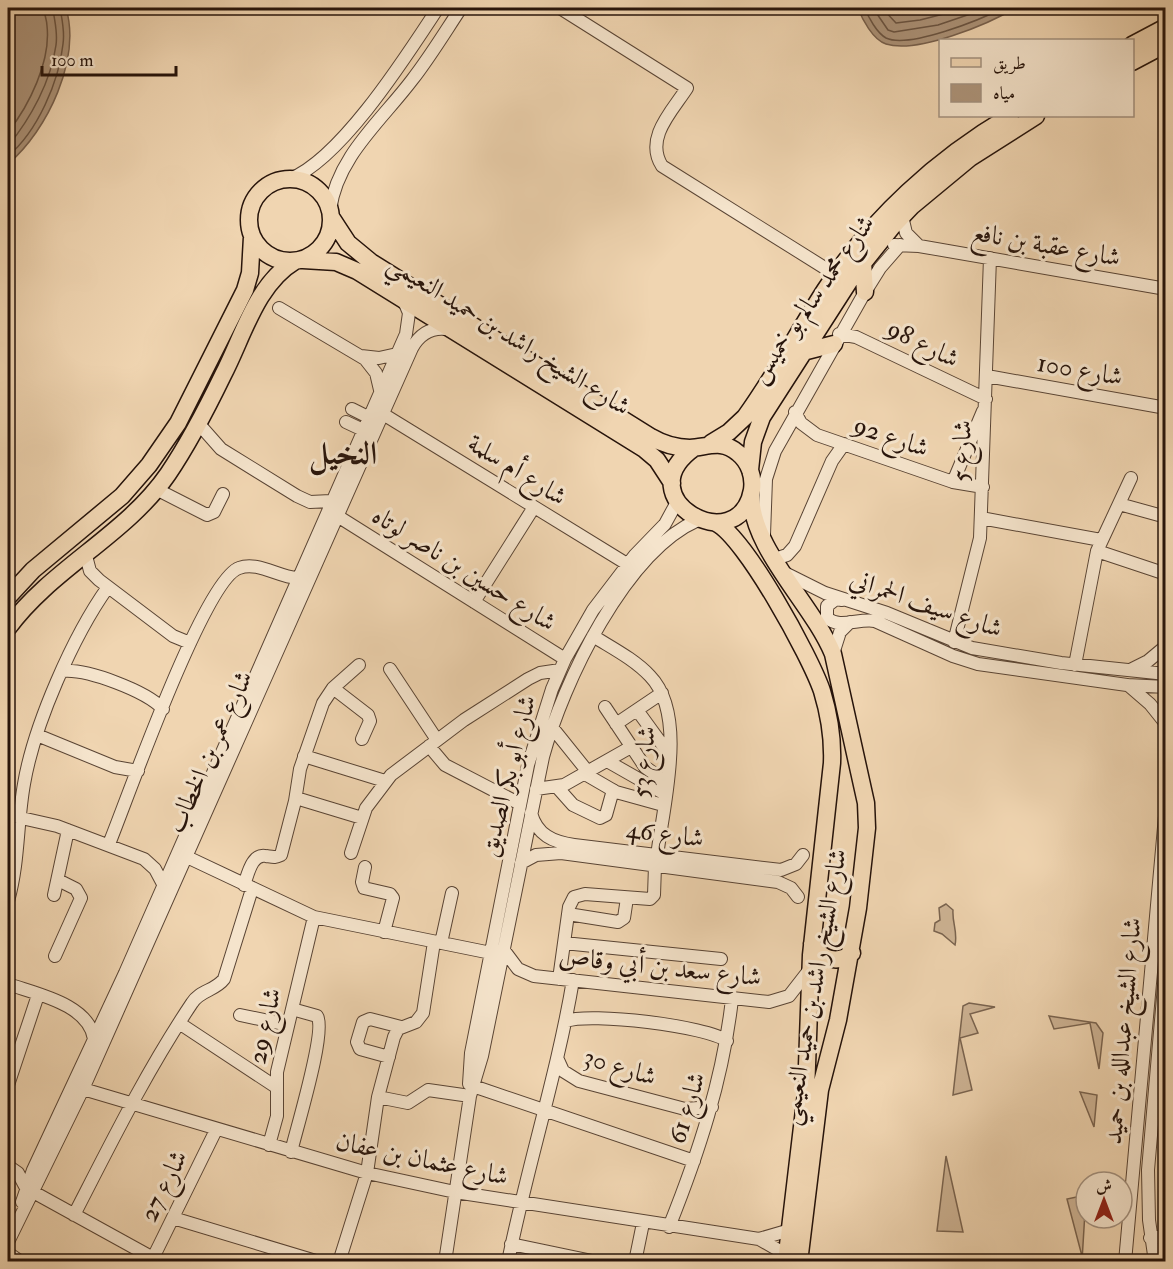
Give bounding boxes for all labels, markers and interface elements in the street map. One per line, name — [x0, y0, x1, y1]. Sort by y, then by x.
scale bar — [42, 39, 176, 77]
legend — [939, 39, 1134, 117]
text: 100 m — [51, 49, 94, 72]
text: طريق — [993, 52, 1026, 75]
text: مياه — [993, 82, 1015, 105]
street label: شارع محمد سالم بو خميس — [742, 209, 887, 393]
street label: شارع عقبة بن نافع — [968, 216, 1123, 281]
street label: شارع الشيخ راشد بن حميد النعيمي — [378, 247, 636, 430]
street label: شارع 98 — [878, 312, 964, 380]
street label: شارع 100 — [1034, 347, 1125, 398]
street label: شارع 92 — [846, 409, 933, 469]
street label: شارع 5 — [945, 419, 984, 483]
street label: شارع أم سلمة — [458, 425, 573, 518]
district label: النخيل — [309, 434, 377, 476]
street label: شارع حسين بن ناصر لوتاه — [363, 499, 562, 643]
street label: شارع سيف الحمراني — [844, 563, 1007, 650]
street label: شارع عمر بن الخطاب — [160, 666, 265, 840]
street label: شارع أبو بكر الصديق — [471, 691, 548, 861]
street label: شارع 53 — [625, 725, 668, 800]
street label: شارع 46 — [624, 813, 706, 860]
street label: شارع الشيخ راشد بن حميد النعيمي — [774, 846, 862, 1129]
street label: شارع الشيخ عبدالله بن حميد — [1097, 916, 1156, 1146]
street label: شارع سعد بن أبي وقاص — [557, 938, 763, 999]
street label: شارع 29 — [241, 985, 294, 1068]
street label: شارع 30 — [579, 1041, 660, 1098]
street label: شارع 61 — [661, 1068, 718, 1149]
street label: شارع عثمان بن عفان — [332, 1125, 511, 1198]
street label: شارع 27 — [133, 1145, 199, 1229]
north arrow — [1074, 1170, 1134, 1230]
text: ش — [1096, 1176, 1112, 1196]

